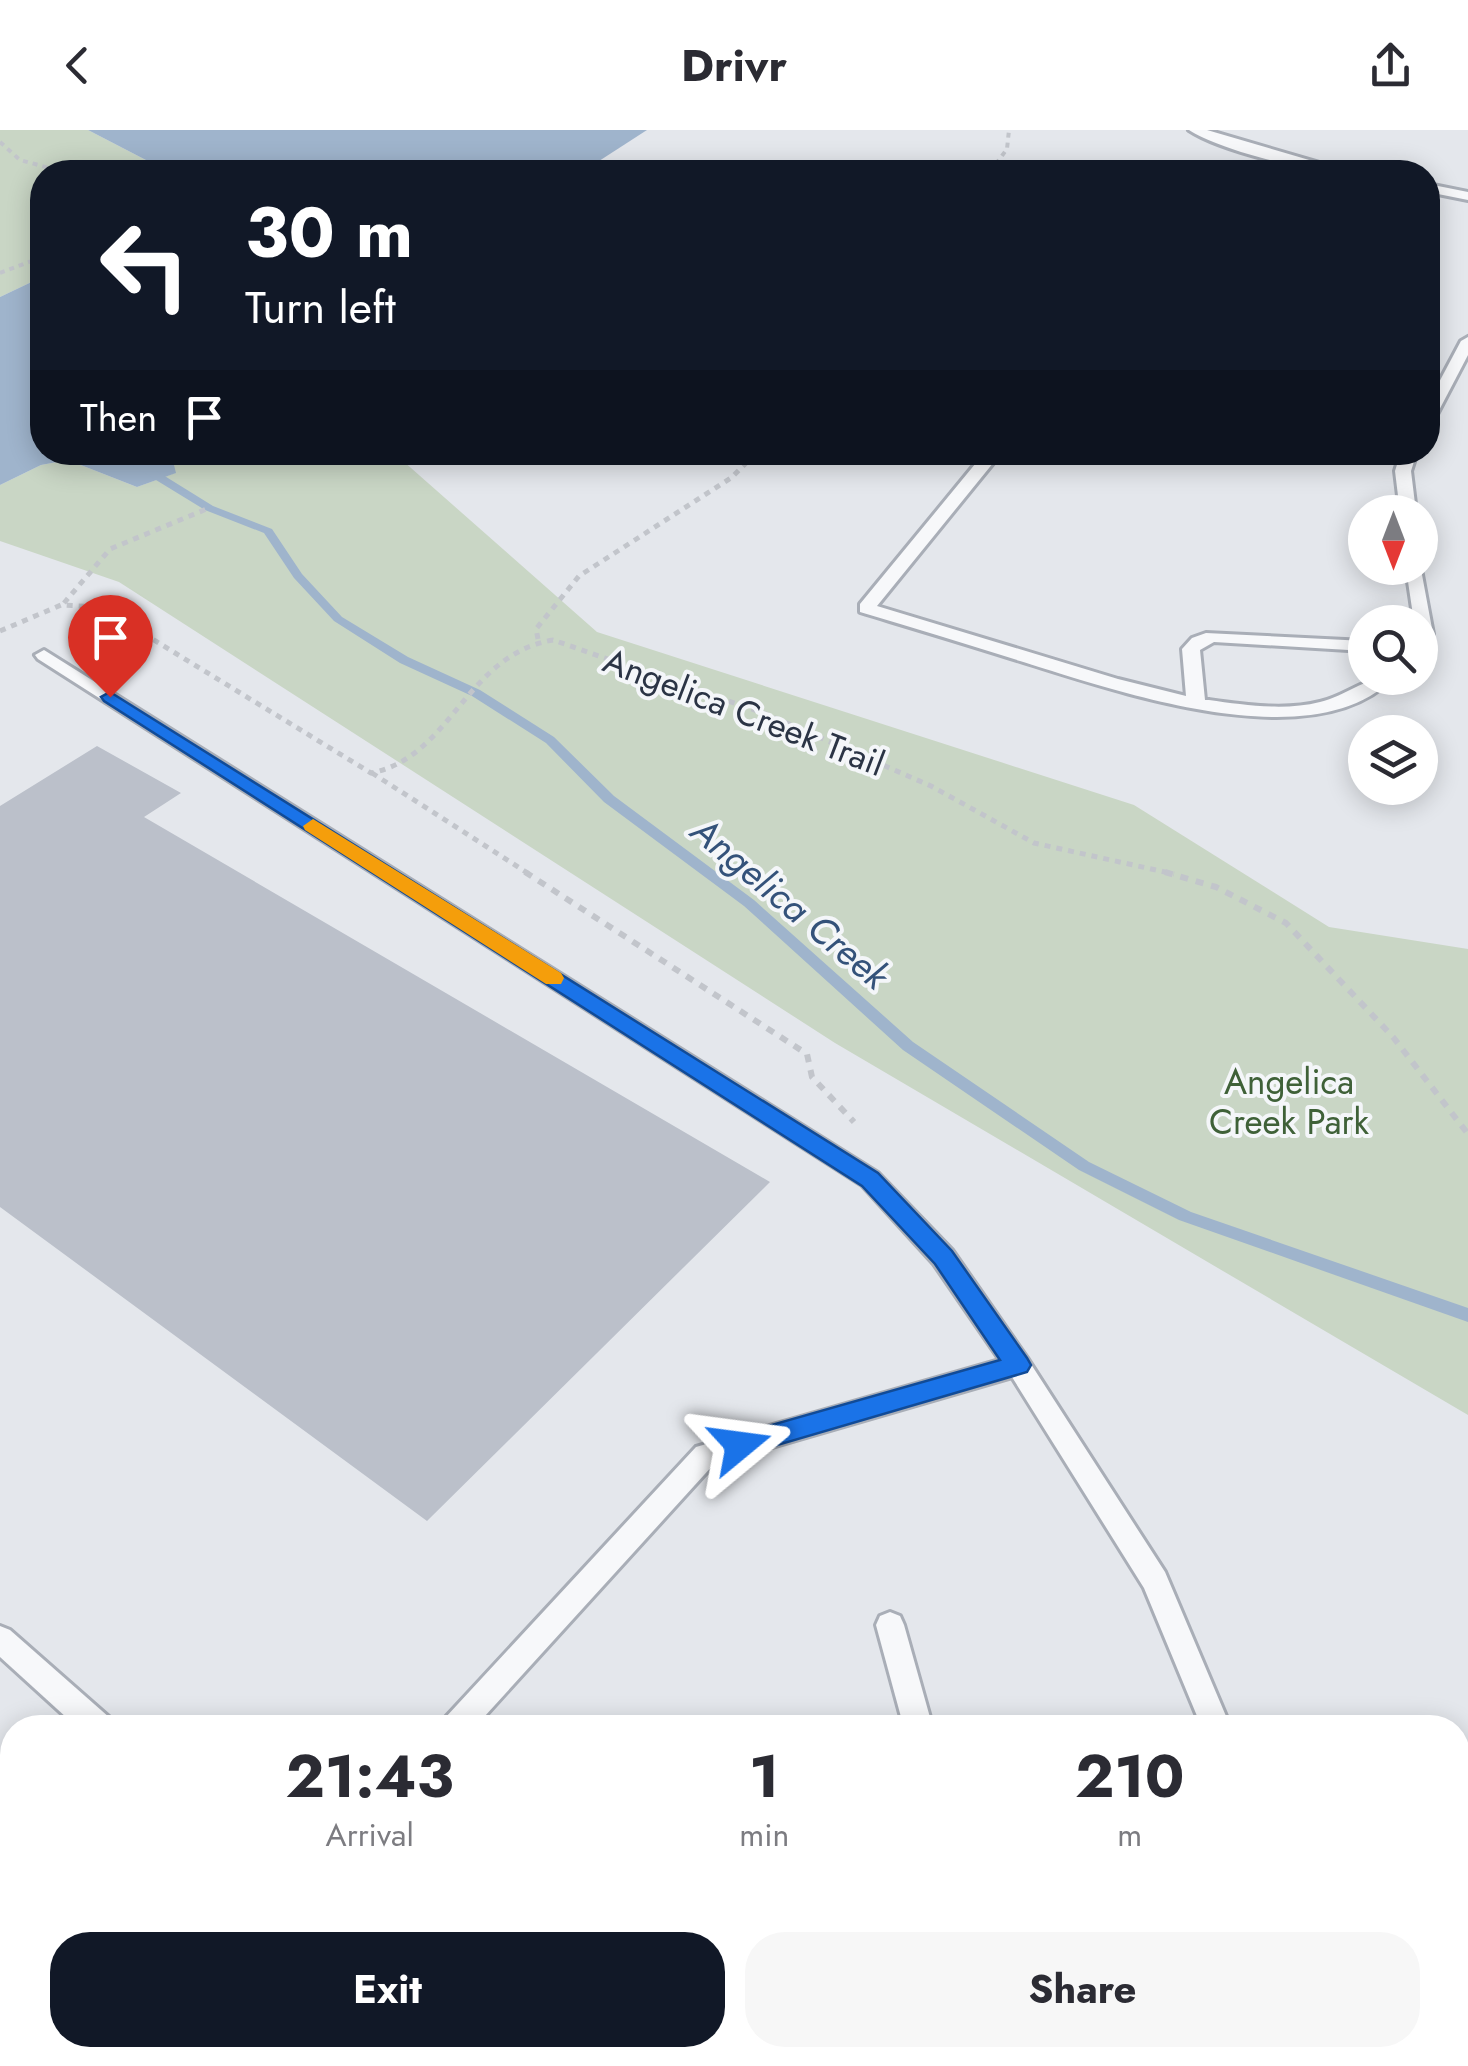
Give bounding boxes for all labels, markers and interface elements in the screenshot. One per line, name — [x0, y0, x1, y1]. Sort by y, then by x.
text: Drivr — [681, 33, 787, 98]
icon: back — [50, 38, 105, 93]
icon: share — [1363, 38, 1418, 93]
text: 30 m — [245, 182, 413, 283]
icon: left — [80, 200, 210, 330]
text: Turn left — [245, 275, 396, 340]
text: Then — [80, 390, 157, 445]
icon: arrive — [177, 390, 232, 445]
north arrow — [1348, 495, 1438, 585]
map controls — [1348, 495, 1438, 805]
pin — [68, 595, 153, 698]
button: search — [1348, 605, 1438, 695]
icon: arrive — [83, 610, 138, 665]
street label: Angelica Creek Trail — [596, 635, 892, 789]
button: layers — [1348, 715, 1438, 805]
water label: Angelica Creek — [679, 803, 903, 1003]
park label: Angelica Creek Park — [1209, 1057, 1369, 1147]
position arrow — [688, 1393, 792, 1497]
text: 21:43 — [285, 1733, 454, 1820]
text: 1 — [749, 1733, 780, 1820]
text: 210 — [1075, 1733, 1185, 1820]
text: Arrival — [326, 1812, 414, 1858]
text: min — [739, 1812, 789, 1858]
text: m — [1117, 1812, 1142, 1858]
button: Exit — [50, 1932, 725, 2047]
button: Share — [745, 1932, 1420, 2047]

